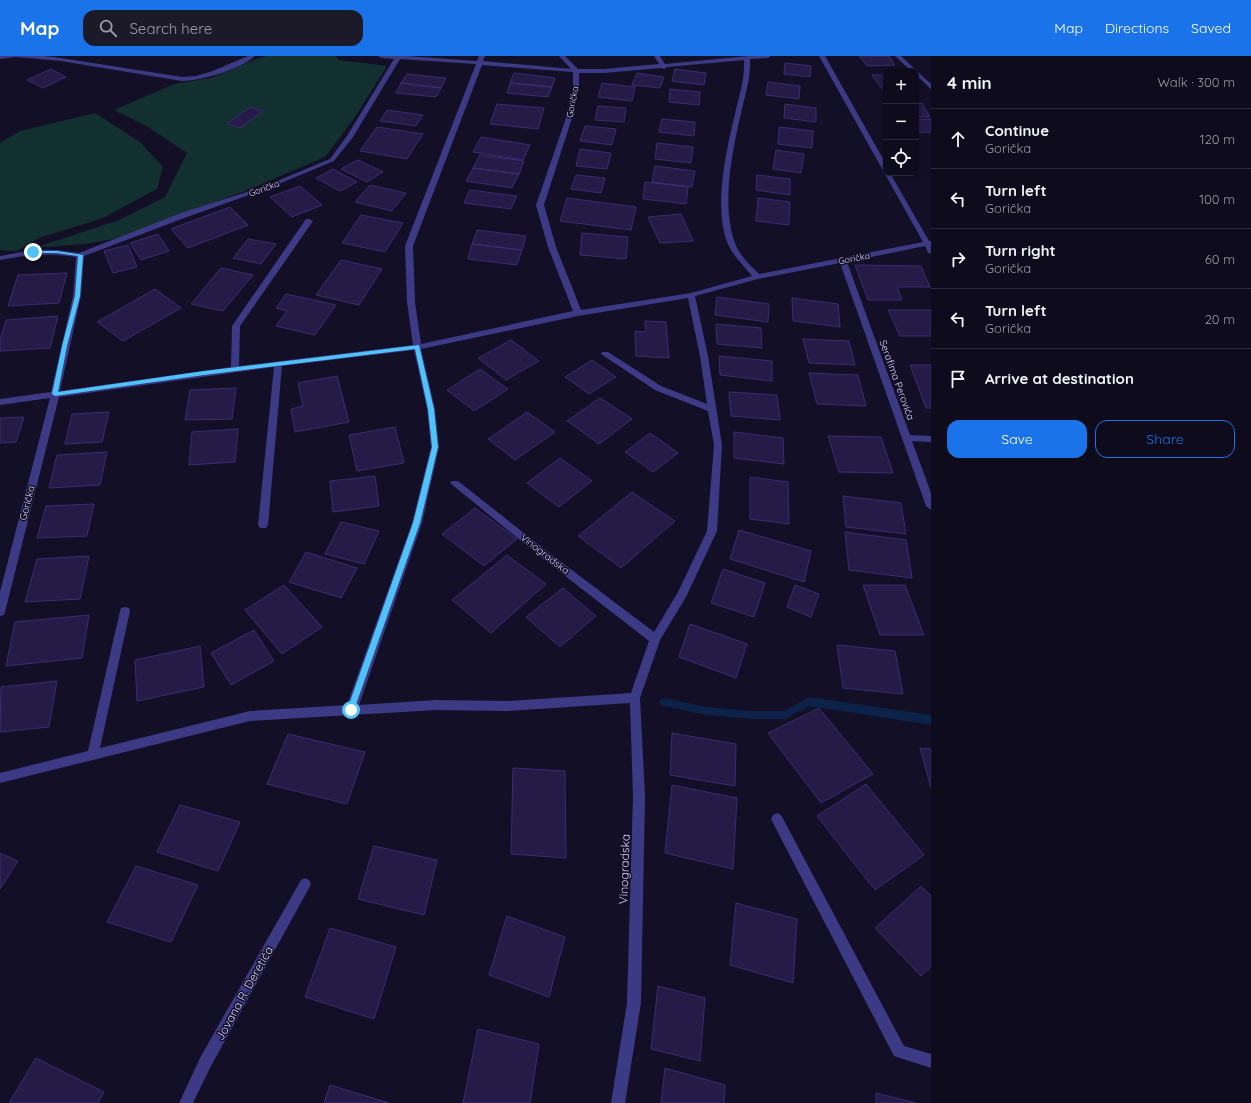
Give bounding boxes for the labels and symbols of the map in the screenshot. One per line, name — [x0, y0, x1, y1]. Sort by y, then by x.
street label: Gorička — [564, 85, 580, 119]
street label: Gorička — [247, 177, 281, 199]
route end — [24, 243, 42, 261]
street label: Gorička — [837, 250, 871, 266]
street label: Serafima Perovića — [876, 338, 918, 422]
street label: Gorička — [16, 484, 38, 522]
street label: Vinogradska — [518, 531, 572, 577]
route start — [342, 701, 360, 719]
street label: Vinogradska — [615, 834, 633, 904]
street label: Jovana R. Deretića — [212, 943, 276, 1043]

